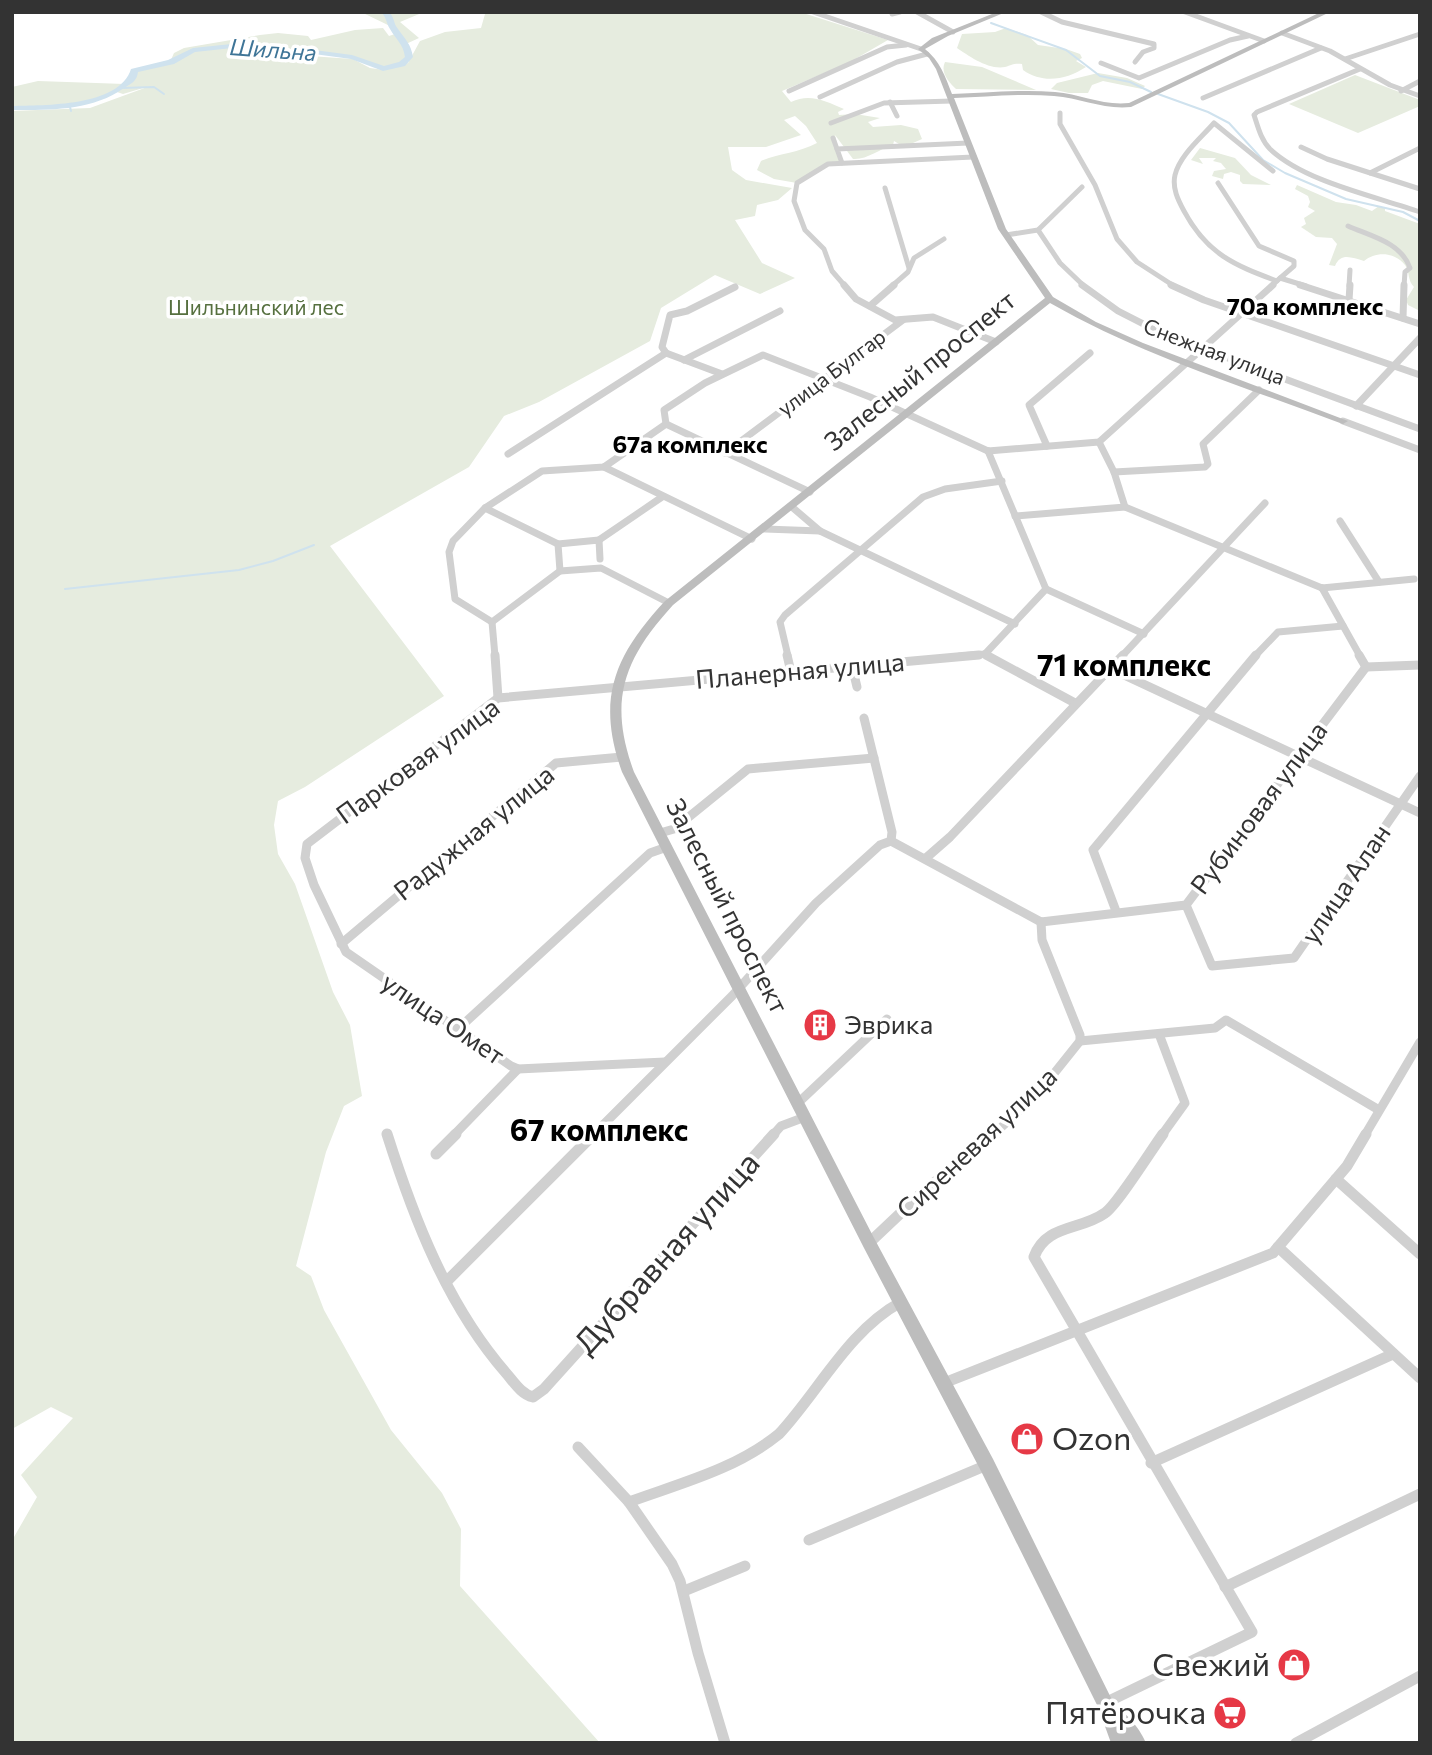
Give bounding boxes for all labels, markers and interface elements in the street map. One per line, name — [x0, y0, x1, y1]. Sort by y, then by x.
water label: Шильна — [229, 32, 318, 66]
street label: Залесный проспект — [817, 283, 1021, 456]
district label: 70а комплекс — [1227, 291, 1383, 320]
park label: Шильнинский лес — [168, 294, 344, 319]
street label: Снежная улица — [1140, 312, 1289, 389]
street label: улица Булгар — [772, 323, 890, 421]
district label: 67а комплекс — [612, 429, 768, 458]
street label: Планерная улица — [694, 645, 906, 694]
district label: 71 комплекс — [1037, 645, 1211, 682]
street label: Парковая улица — [330, 690, 505, 829]
street label: Рубиновая улица — [1183, 715, 1333, 899]
street label: Радужная улица — [387, 758, 559, 906]
street label: Залесный проспект — [661, 793, 796, 1018]
street label: улица Алан — [1294, 818, 1396, 949]
street label: улица Омет — [376, 965, 511, 1070]
building icon: Эврика — [801, 1006, 839, 1044]
place label: Эврика — [844, 1008, 933, 1039]
street label: Сиреневая улица — [890, 1060, 1062, 1224]
district label: 67 комплекс — [510, 1110, 688, 1147]
street label: Дубравная улица — [564, 1142, 767, 1361]
place label: Ozon — [1052, 1417, 1131, 1457]
shop icon: Ozon — [1008, 1420, 1046, 1458]
place label: Свежий — [1152, 1643, 1270, 1683]
shop icon: Свежий — [1275, 1646, 1313, 1684]
place label: Пятёрочка — [1045, 1691, 1206, 1731]
supermarket icon: Пятёрочка — [1211, 1694, 1249, 1732]

